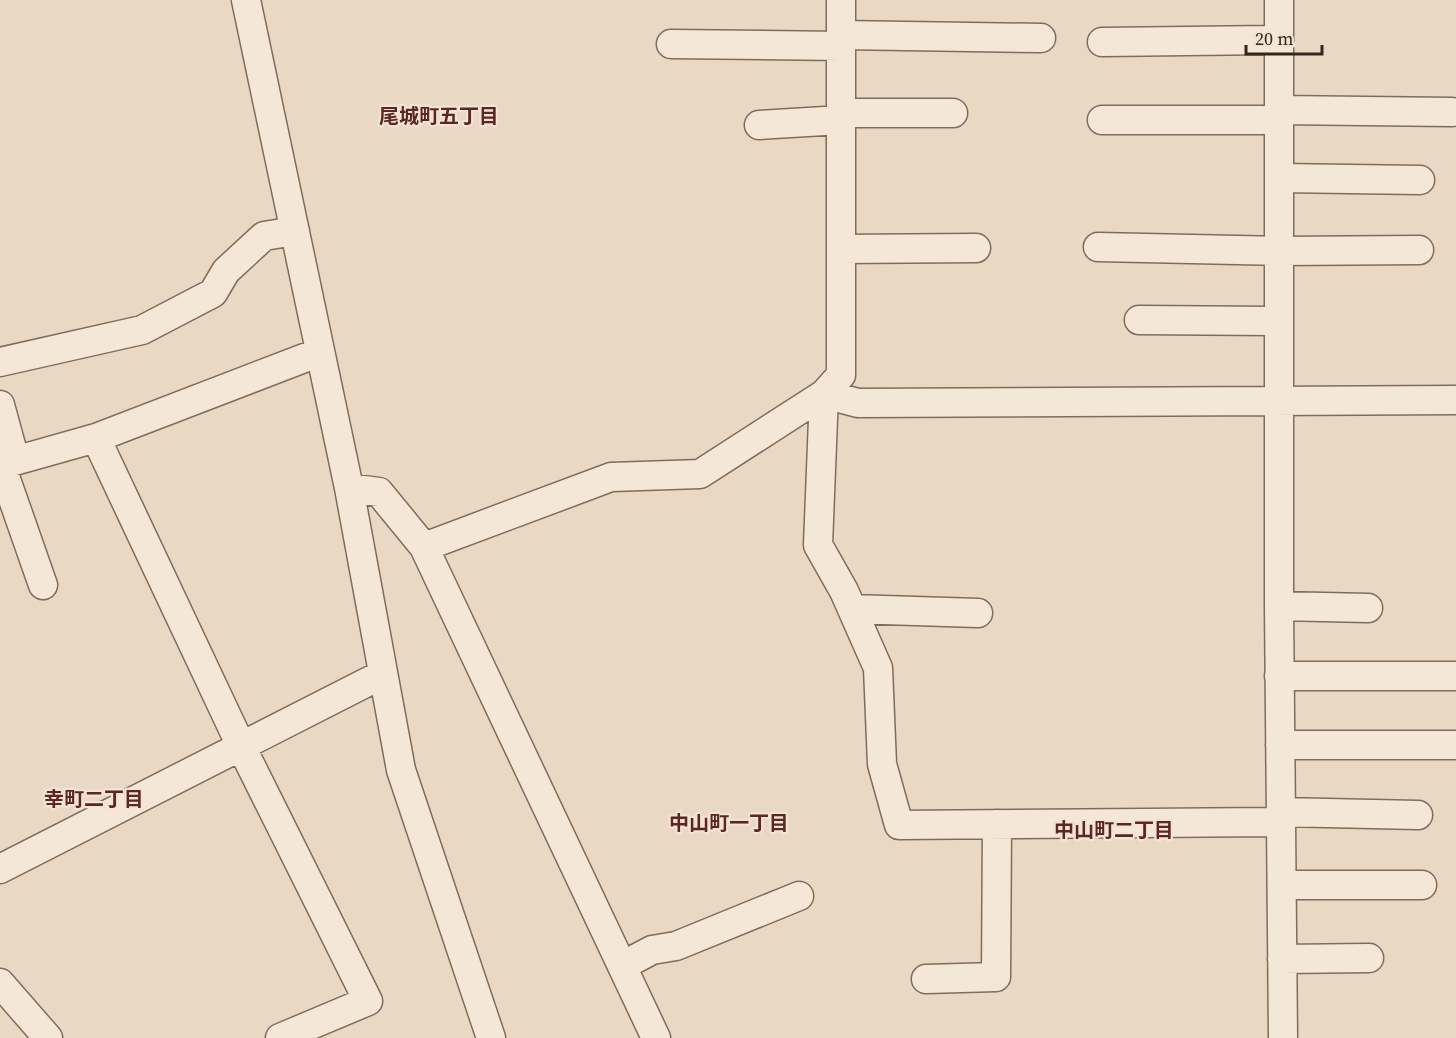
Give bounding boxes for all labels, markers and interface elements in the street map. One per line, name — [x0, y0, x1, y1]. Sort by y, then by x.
scale bar — [1246, 18, 1322, 56]
text: 20 m — [1255, 26, 1293, 51]
district label: 尾城町五丁目 — [379, 102, 499, 130]
district label: 幸町二丁目 — [44, 785, 144, 813]
district label: 中山町一丁目 — [669, 809, 789, 837]
district label: 中山町二丁目 — [1054, 816, 1174, 844]

